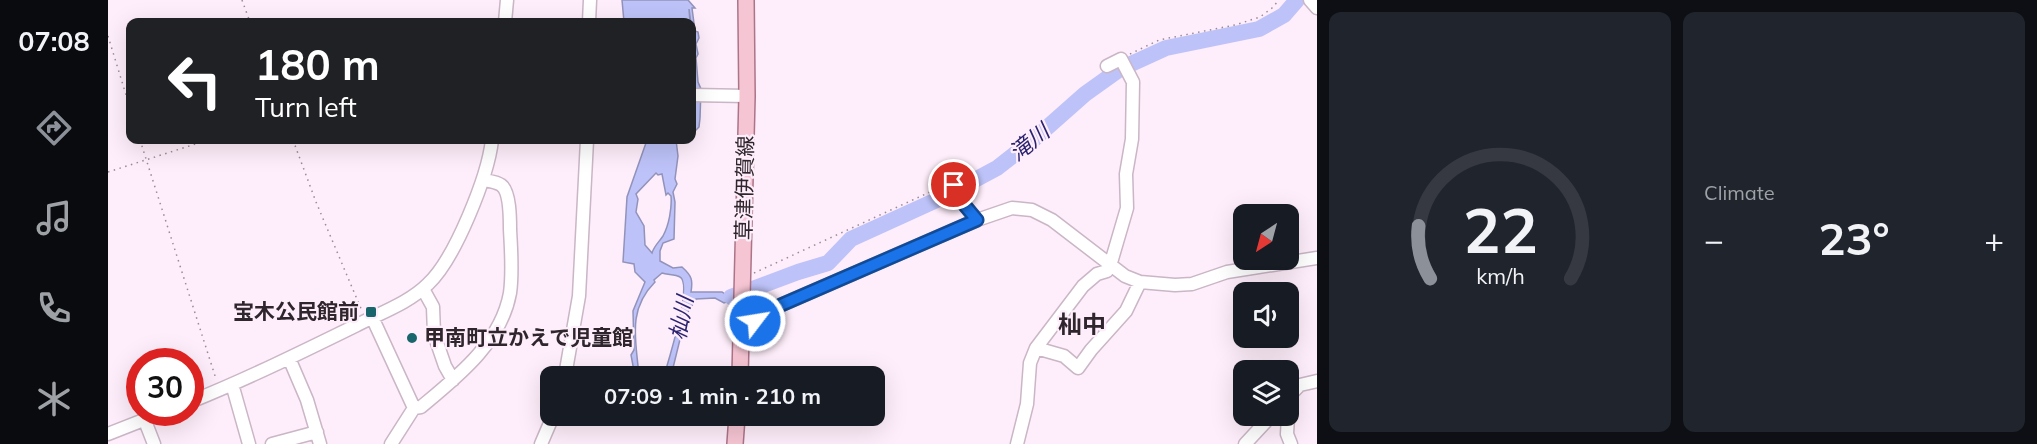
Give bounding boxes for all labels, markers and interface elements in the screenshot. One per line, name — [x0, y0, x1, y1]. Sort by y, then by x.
text: 07:08 — [18, 24, 90, 58]
text: 180 m — [255, 38, 380, 91]
icon: left — [156, 42, 234, 120]
text: Turn left — [255, 90, 357, 124]
icon: directions — [33, 107, 75, 149]
water label: 滝川 — [1003, 116, 1056, 167]
street label: 草津伊賀線 — [730, 135, 758, 241]
pin — [928, 159, 979, 210]
icon: arrive — [937, 168, 970, 201]
text: Climate — [1704, 180, 1775, 205]
text: 22 — [1463, 190, 1537, 269]
icon: music — [33, 197, 75, 239]
north arrow — [1233, 204, 1299, 270]
map controls — [1233, 204, 1299, 426]
text: 23° — [1818, 210, 1890, 266]
text: − — [1704, 219, 1724, 260]
text: + — [1984, 219, 2004, 260]
text: km/h — [1476, 262, 1524, 289]
button: sound — [1233, 282, 1299, 348]
icon: phone — [33, 287, 75, 329]
position arrow — [723, 289, 787, 353]
water label: 杣川 — [663, 292, 699, 342]
place label: 宝木公民館前 — [233, 298, 359, 324]
marker: 宝木公民館前 — [364, 305, 378, 319]
district label: 杣中 — [1058, 309, 1106, 339]
place label: 甲南町立かえで児童館 — [424, 324, 633, 350]
marker: 甲南町立かえで児童館 — [405, 331, 419, 345]
speed limit sign: 30 — [126, 348, 204, 426]
button: layers — [1233, 360, 1299, 426]
icon: climate — [33, 378, 75, 420]
text: 07:09 · 1 min · 210 m — [604, 382, 821, 410]

